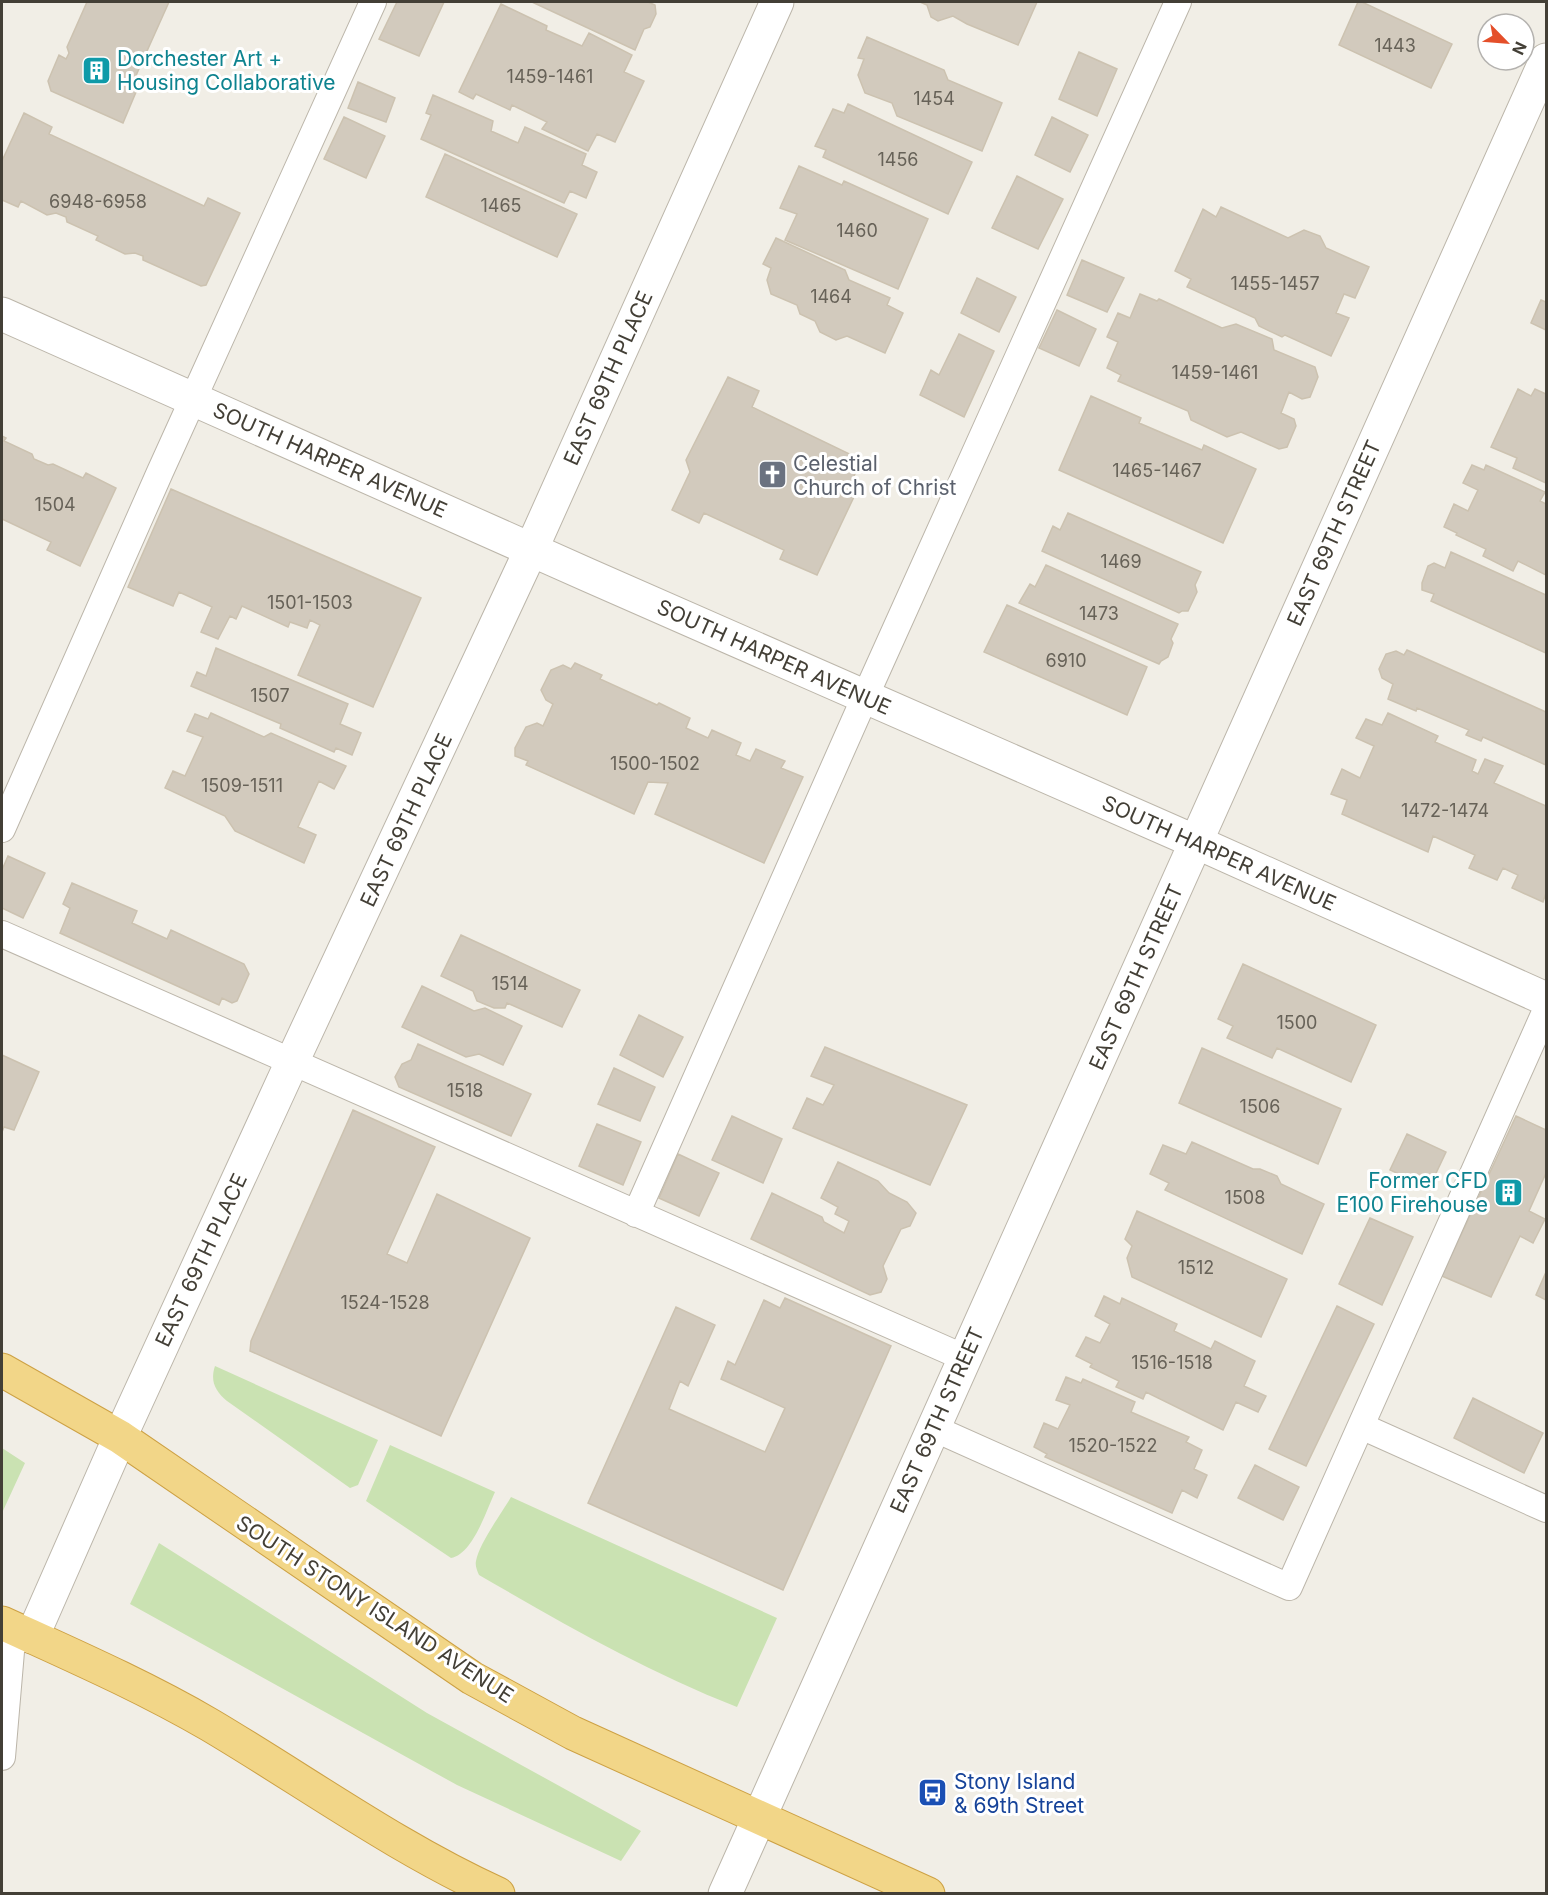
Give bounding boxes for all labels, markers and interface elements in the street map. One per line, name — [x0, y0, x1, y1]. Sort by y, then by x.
north arrow — [1476, 12, 1536, 72]
house number: 1443 — [1374, 35, 1416, 56]
text: N — [1508, 39, 1531, 58]
place label: Dorchester Art + Housing Collaborative — [117, 46, 336, 95]
building icon: Dorchester Art + Housing Collaborative — [80, 54, 112, 86]
house number: 1459-1461 — [507, 66, 593, 87]
house number: 1454 — [913, 88, 955, 109]
house number: 1456 — [877, 149, 919, 170]
house number: 6948-6958 — [49, 191, 147, 212]
house number: 1465 — [480, 195, 522, 216]
house number: 1460 — [836, 220, 878, 241]
house number: 1455-1457 — [1230, 273, 1320, 294]
house number: 1464 — [810, 286, 852, 307]
street label: EAST 69TH PLACE — [558, 287, 658, 469]
house number: 1459-1461 — [1172, 362, 1258, 383]
street label: SOUTH HARPER AVENUE — [209, 397, 451, 523]
street label: EAST 69TH STREET — [1282, 436, 1386, 630]
place label: Celestial Church of Christ — [793, 451, 956, 500]
church icon: Celestial Church of Christ — [756, 459, 788, 491]
house number: 1465-1467 — [1112, 460, 1202, 481]
house number: 1504 — [34, 494, 76, 515]
house number: 1469 — [1100, 551, 1142, 572]
house number: 1501-1503 — [267, 592, 353, 613]
street label: SOUTH HARPER AVENUE — [653, 594, 895, 720]
house number: 1473 — [1079, 603, 1119, 624]
house number: 6910 — [1045, 650, 1087, 671]
house number: 1507 — [250, 685, 290, 706]
street label: EAST 69TH PLACE — [355, 729, 457, 911]
house number: 1500-1502 — [610, 753, 700, 774]
house number: 1509-1511 — [201, 775, 283, 796]
street label: SOUTH HARPER AVENUE — [1098, 790, 1340, 916]
house number: 1472-1474 — [1401, 800, 1489, 821]
street label: EAST 69TH STREET — [1084, 880, 1188, 1074]
house number: 1514 — [491, 973, 529, 994]
house number: 1500 — [1277, 1012, 1317, 1033]
house number: 1518 — [447, 1080, 483, 1101]
house number: 1506 — [1240, 1096, 1280, 1117]
place label: Former CFD E100 Firehouse — [1336, 1168, 1488, 1217]
street label: EAST 69TH PLACE — [150, 1169, 252, 1351]
building icon: Former CFD E100 Firehouse — [1493, 1176, 1525, 1208]
house number: 1508 — [1225, 1187, 1265, 1208]
house number: 1512 — [1178, 1257, 1214, 1278]
house number: 1524-1528 — [340, 1292, 430, 1313]
street label: EAST 69TH STREET — [885, 1323, 989, 1517]
house number: 1516-1518 — [1131, 1352, 1213, 1373]
house number: 1520-1522 — [1068, 1435, 1158, 1456]
street label: SOUTH STONY ISLAND AVENUE — [232, 1510, 518, 1708]
place label: Stony Island & 69th Street — [954, 1769, 1084, 1818]
bus stop icon: Stony Island & 69th Street — [917, 1777, 949, 1809]

